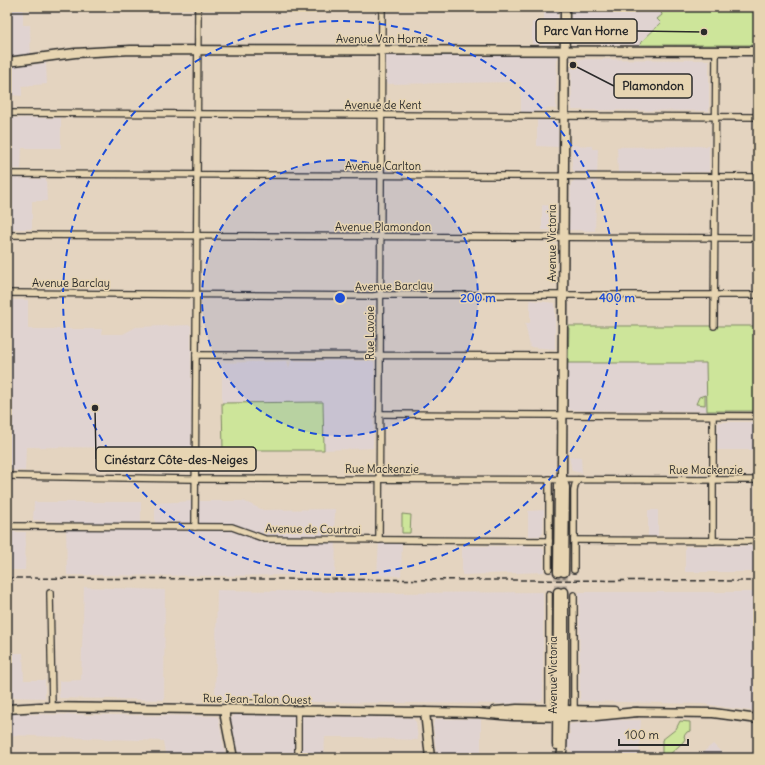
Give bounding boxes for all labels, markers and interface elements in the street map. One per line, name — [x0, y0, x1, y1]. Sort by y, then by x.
callout: Parc Van Horne — [536, 19, 637, 43]
text: Parc Van Horne — [544, 23, 629, 38]
street label: Avenue Van Horne — [336, 32, 428, 46]
callout: Plamondon — [614, 74, 692, 98]
text: Plamondon — [622, 78, 684, 93]
street label: Avenue de Kent — [345, 98, 422, 112]
street label: Avenue Carlton — [345, 159, 421, 173]
street label: Avenue Victoria — [545, 204, 559, 282]
street label: Avenue Plamondon — [335, 220, 431, 234]
street label: Avenue Barclay — [32, 276, 110, 290]
street label: Avenue Barclay — [355, 278, 433, 294]
text: 200 m — [460, 290, 496, 305]
text: 400 m — [599, 290, 636, 305]
centre of rings — [333, 291, 347, 305]
street label: Rue Lavoie — [363, 306, 377, 360]
callout: Cinéstarz Côte-des-Neiges — [96, 447, 256, 471]
text: Cinéstarz Côte-des-Neiges — [104, 452, 248, 468]
street label: Rue Mackenzie — [345, 462, 419, 476]
street label: Rue Mackenzie — [669, 463, 743, 477]
street label: Avenue de Courtrai — [265, 521, 361, 537]
street label: Avenue Victoria — [546, 636, 560, 714]
street label: Rue Jean-Talon Ouest — [203, 691, 312, 707]
scale bar — [619, 721, 688, 747]
text: 100 m — [625, 727, 659, 742]

